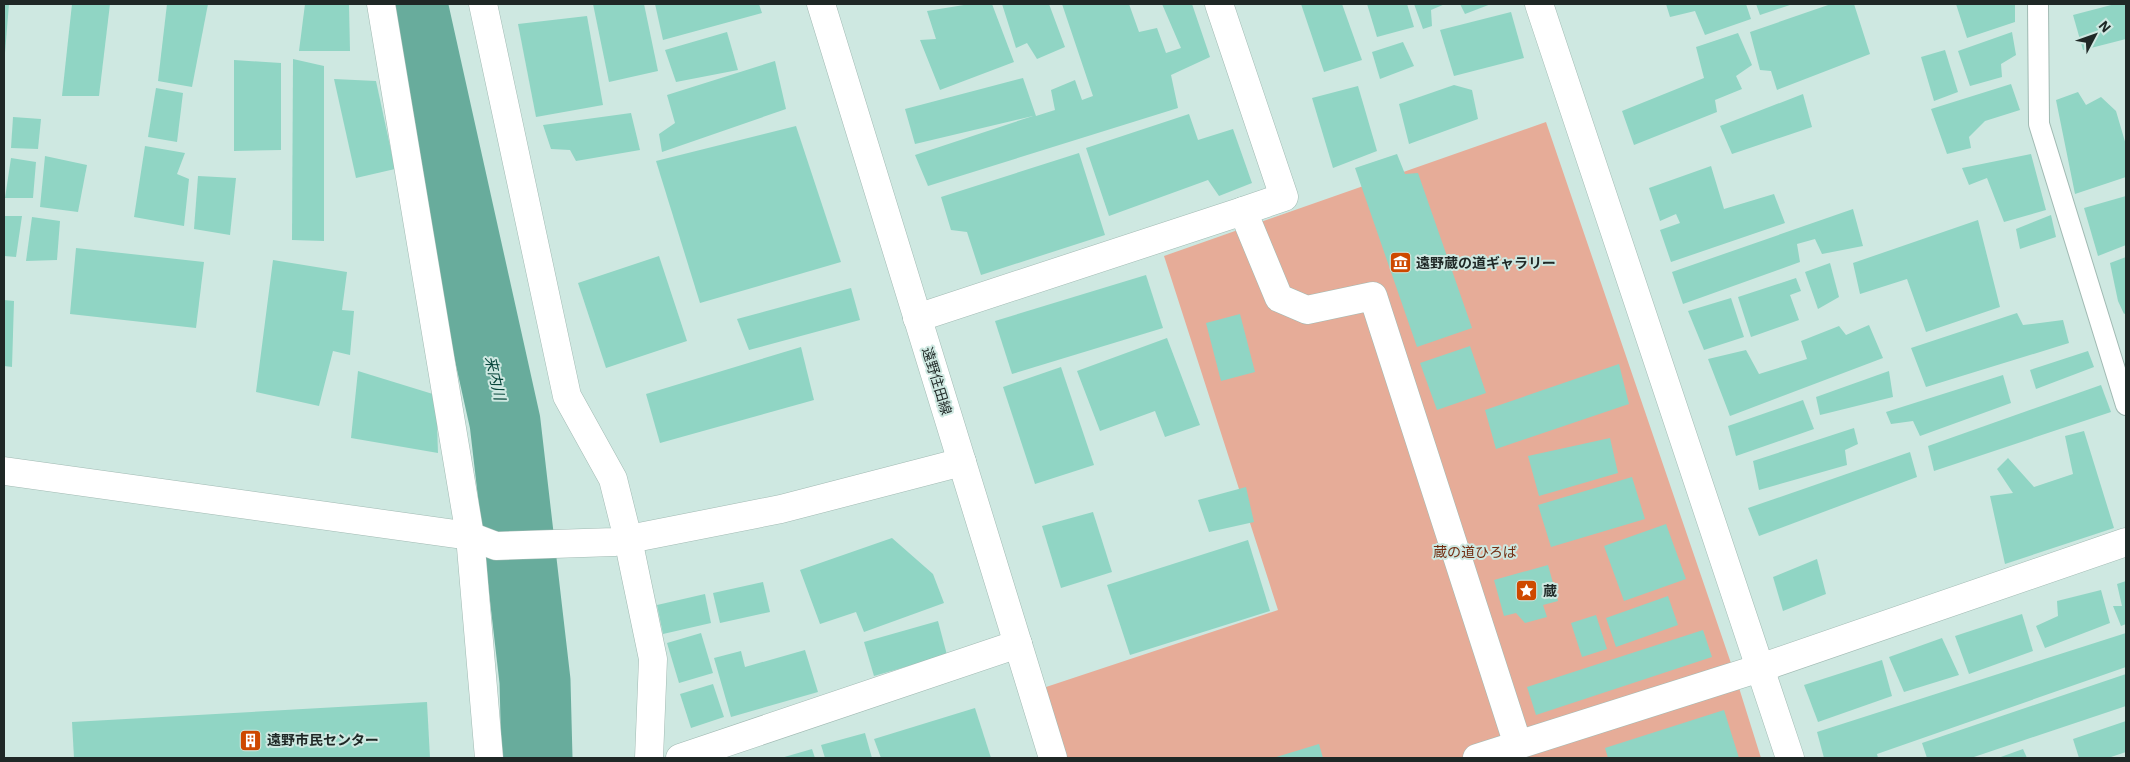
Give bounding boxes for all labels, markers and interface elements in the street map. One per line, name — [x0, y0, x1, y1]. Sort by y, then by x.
north arrow — [2070, 10, 2120, 60]
text: N — [2095, 17, 2115, 36]
museum icon: 遠野蔵の道ギャラリー — [1388, 251, 1412, 275]
place label: 遠野蔵の道ギャラリー — [1416, 254, 1556, 272]
street label: 遠野住田線 — [918, 345, 956, 417]
water label: 来内川 — [481, 354, 510, 404]
park label: 蔵の道ひろば — [1433, 543, 1517, 561]
place icon: 蔵 — [1515, 579, 1539, 603]
place label: 蔵 — [1543, 582, 1557, 600]
building icon: 遠野市民センター — [239, 728, 263, 752]
place label: 遠野市民センター — [267, 731, 379, 749]

